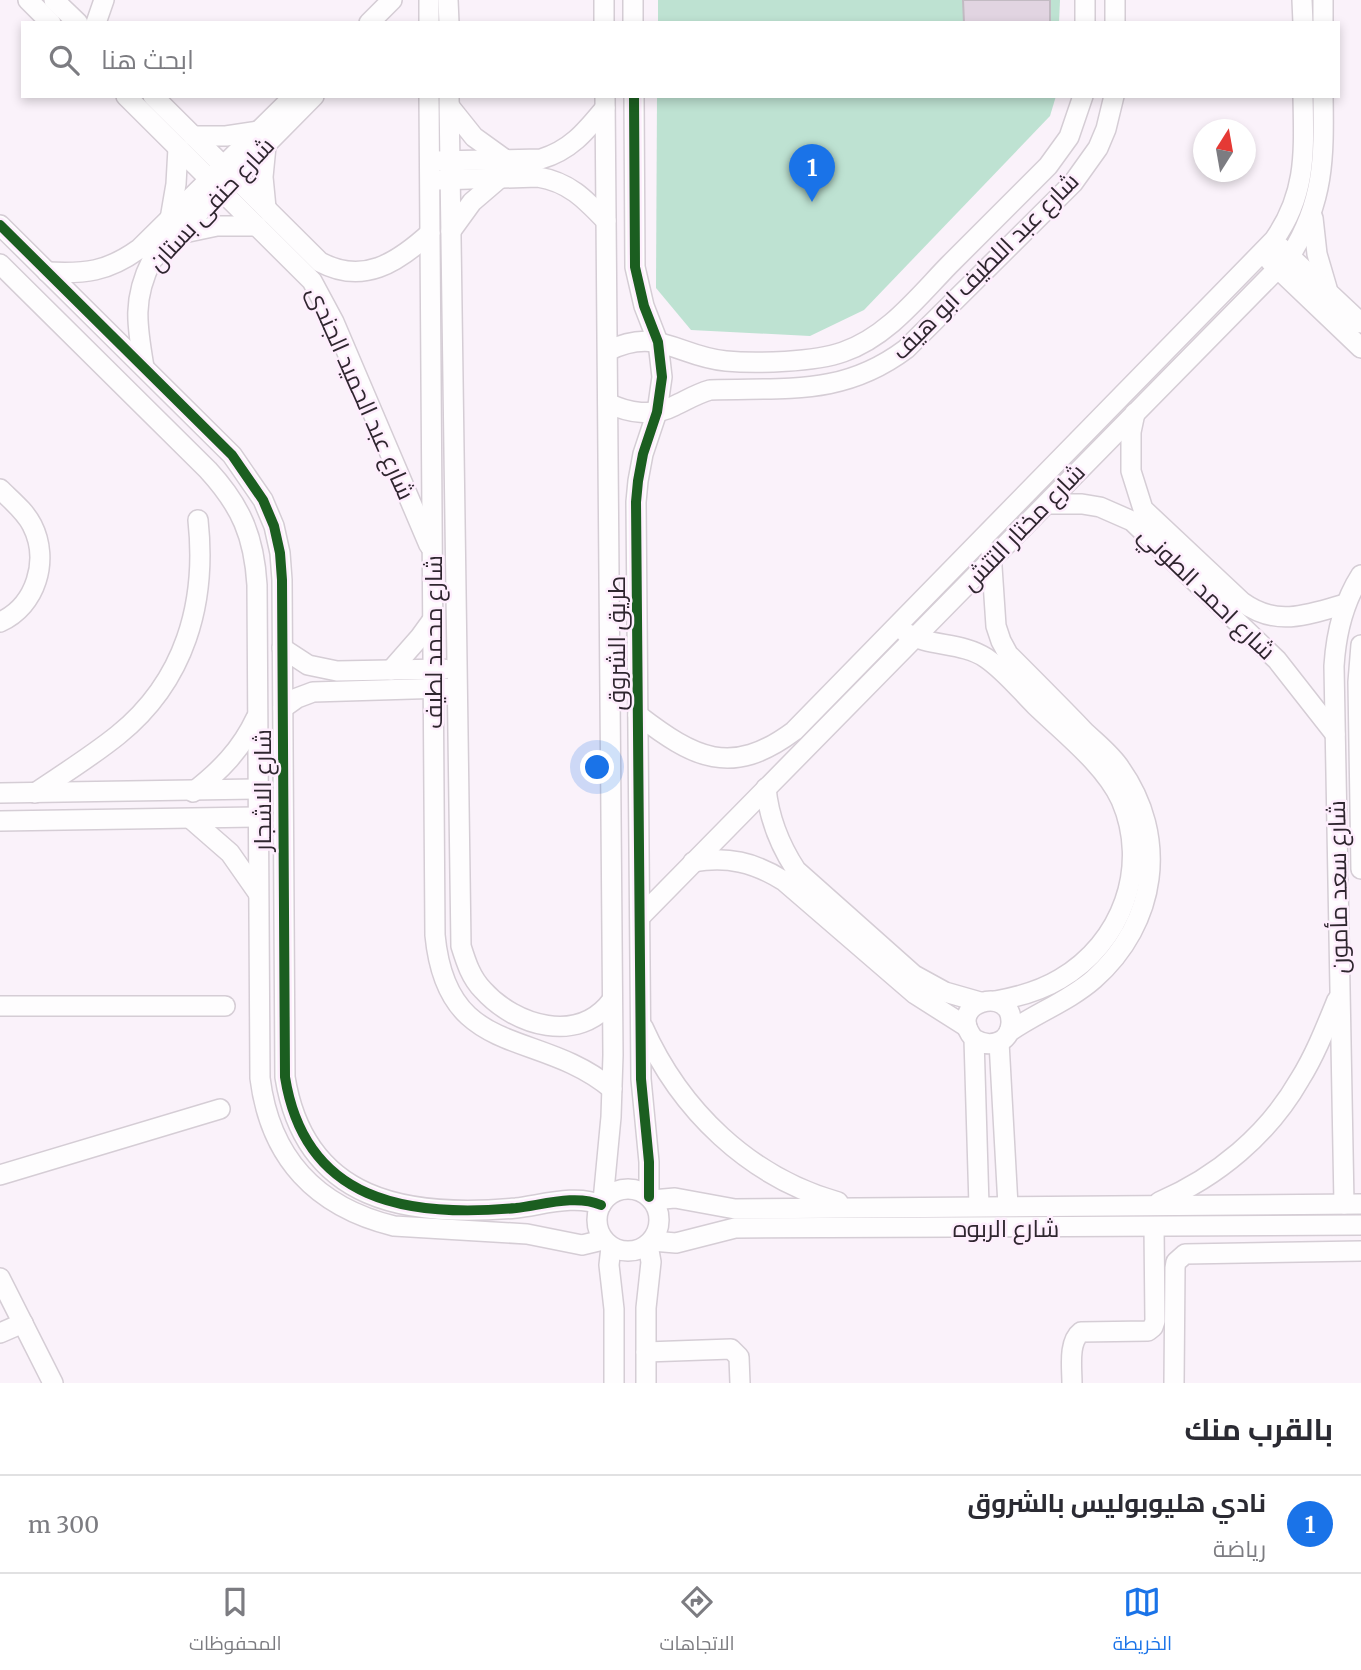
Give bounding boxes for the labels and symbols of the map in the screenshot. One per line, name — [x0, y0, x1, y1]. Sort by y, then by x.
north arrow — [1193, 119, 1256, 182]
street label: شارع حنفى بستان — [141, 131, 282, 278]
pin: 1 — [789, 144, 835, 202]
street label: شارع عبد اللطيف ابو هيف — [885, 166, 1086, 367]
street label: شارع عبد الحميد الجندى — [299, 282, 422, 505]
street label: شارع مختار التتش — [954, 457, 1092, 598]
street label: شارع احمد الطوني — [1129, 520, 1282, 669]
street label: شارع محمد لطيف — [418, 555, 450, 729]
street label: طريق الشروق — [601, 576, 632, 710]
street label: شارع الاشجار — [247, 729, 279, 853]
your location — [580, 750, 614, 784]
street label: شارع سعد مأمون — [1321, 800, 1356, 974]
street label: شارع الربوه — [953, 1213, 1059, 1245]

